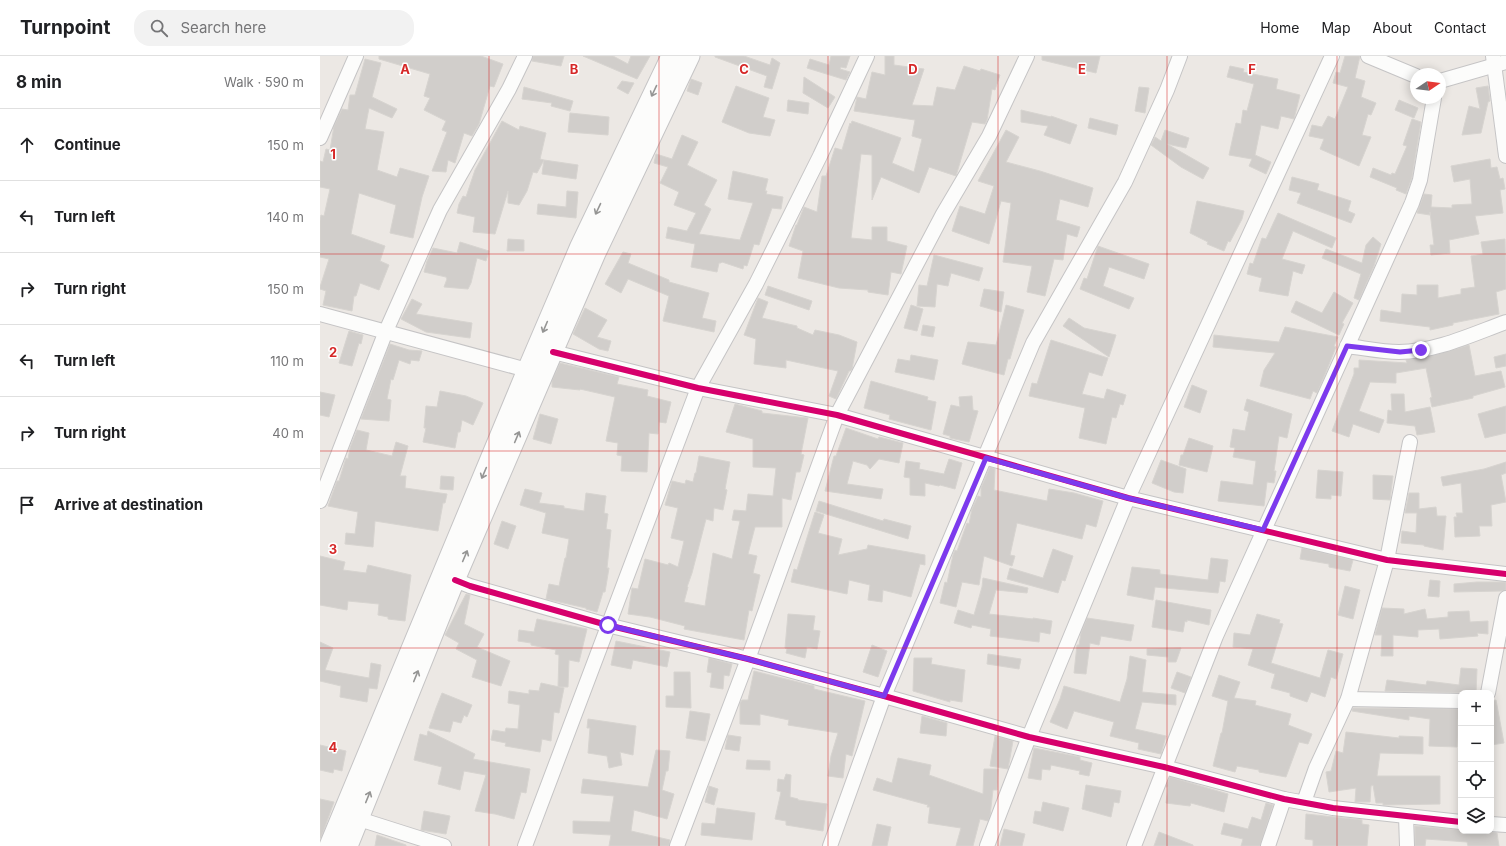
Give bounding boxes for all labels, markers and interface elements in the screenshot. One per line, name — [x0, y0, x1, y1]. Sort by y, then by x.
search box — [134, 10, 414, 46]
text: Turnpoint — [20, 16, 110, 39]
icon: search — [148, 17, 170, 39]
text: Search here — [180, 18, 266, 37]
text: Home — [1260, 19, 1299, 36]
text: Map — [1321, 19, 1351, 36]
text: About — [1373, 19, 1412, 36]
text: Contact — [1434, 19, 1486, 36]
text: A — [400, 61, 410, 77]
text: B — [570, 61, 579, 77]
text: C — [739, 61, 749, 77]
text: D — [908, 61, 918, 77]
text: E — [1078, 61, 1086, 77]
text: F — [1248, 61, 1256, 77]
north arrow — [1410, 68, 1446, 104]
text: 8 min — [16, 72, 62, 92]
text: Walk · 590 m — [224, 74, 304, 90]
one-way arrow — [650, 85, 657, 97]
icon: ahead — [16, 134, 38, 156]
text: Continue — [54, 135, 121, 154]
text: 150 m — [268, 137, 304, 153]
text: 1 — [330, 146, 336, 162]
one-way arrow — [594, 202, 601, 214]
icon: left — [16, 206, 38, 228]
text: Turn left — [54, 207, 115, 226]
text: 140 m — [267, 209, 304, 225]
icon: right — [16, 278, 38, 300]
text: Turn right — [54, 279, 126, 298]
text: 150 m — [268, 281, 304, 297]
one-way arrow — [541, 321, 548, 333]
route end — [1412, 341, 1430, 359]
text: 2 — [329, 344, 337, 360]
icon: left — [16, 350, 38, 372]
text: Turn left — [54, 351, 115, 370]
text: 110 m — [270, 353, 304, 369]
icon: right — [16, 422, 38, 444]
text: Turn right — [54, 423, 126, 442]
text: 40 m — [272, 425, 304, 441]
one-way arrow — [514, 431, 521, 443]
one-way arrow — [479, 467, 487, 479]
icon: arrive — [16, 494, 38, 516]
text: Arrive at destination — [54, 495, 203, 514]
text: 3 — [329, 541, 337, 557]
one-way arrow — [462, 550, 470, 562]
route start — [599, 616, 617, 634]
one-way arrow — [413, 671, 421, 683]
map controls — [1458, 690, 1494, 834]
button: + — [1458, 690, 1494, 726]
button: − — [1458, 726, 1494, 762]
text: 4 — [329, 739, 338, 755]
button: locate — [1458, 762, 1494, 798]
one-way arrow — [364, 791, 372, 803]
button: layers — [1458, 798, 1494, 834]

